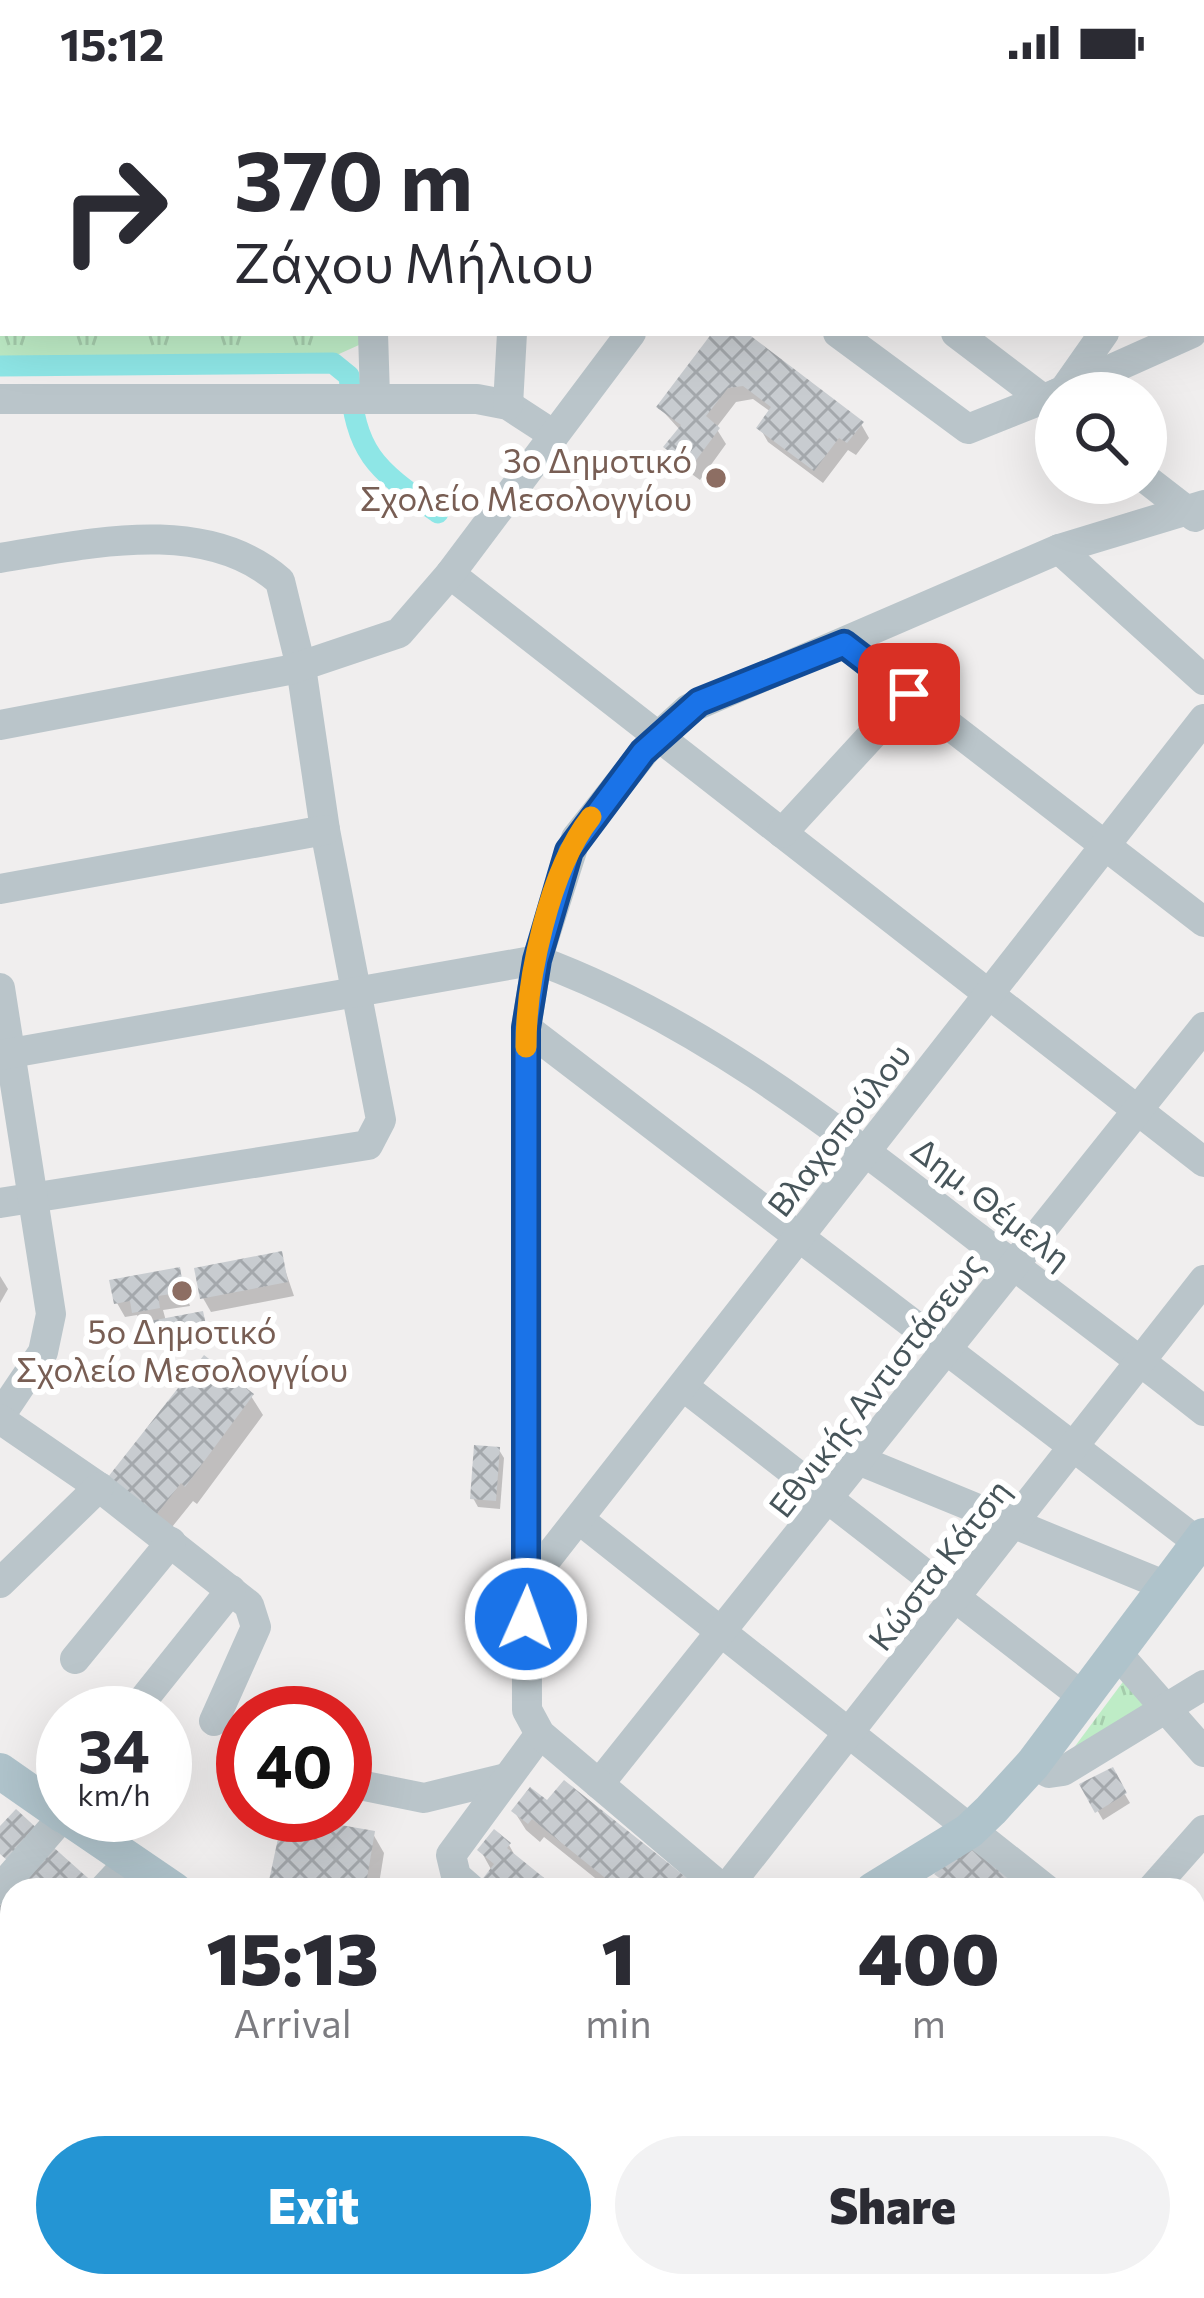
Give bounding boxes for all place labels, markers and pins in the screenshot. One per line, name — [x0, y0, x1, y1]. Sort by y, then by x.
place label: 3ο Δημοτικό Σχολείο Μεσολογγίου — [360, 439, 692, 518]
marker: 3ο Δημοτικό Σχολείο Μεσολογγίου — [703, 465, 729, 491]
pin — [858, 643, 960, 745]
marker: 5ο Δημοτικό Σχολείο Μεσολογγίου — [169, 1278, 195, 1304]
place label: 5ο Δημοτικό Σχολείο Μεσολογγίου — [16, 1310, 348, 1389]

